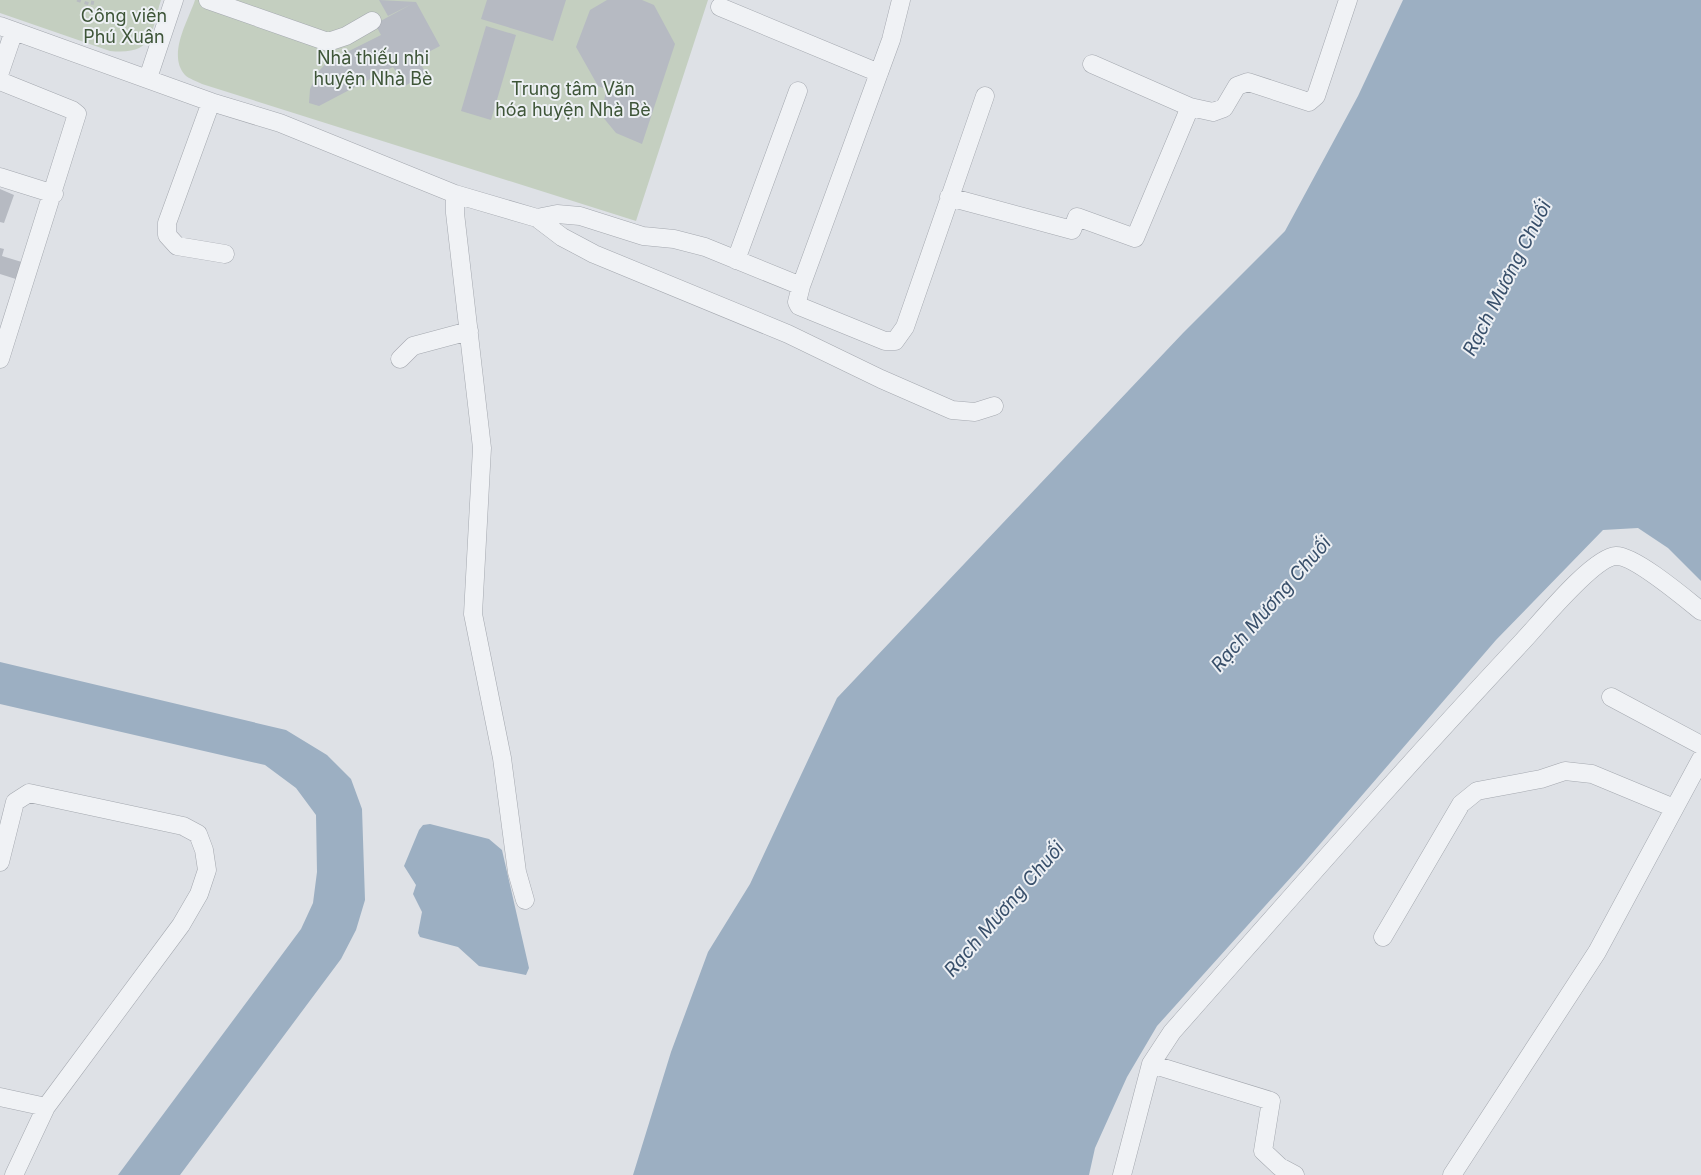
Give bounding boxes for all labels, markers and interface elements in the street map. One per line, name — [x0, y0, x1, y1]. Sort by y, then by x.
park label: Công viên Phú Xuân — [81, 5, 167, 47]
park label: Nhà thiếu nhi huyện Nhà Bè — [314, 47, 432, 89]
park label: Trung tâm Văn hóa huyện Nhà Bè — [495, 78, 651, 120]
water label: Rạch Mương Chuối — [1458, 196, 1556, 360]
water label: Rạch Mương Chuối — [1206, 531, 1336, 676]
water label: Rạch Mương Chuối — [939, 836, 1069, 981]

